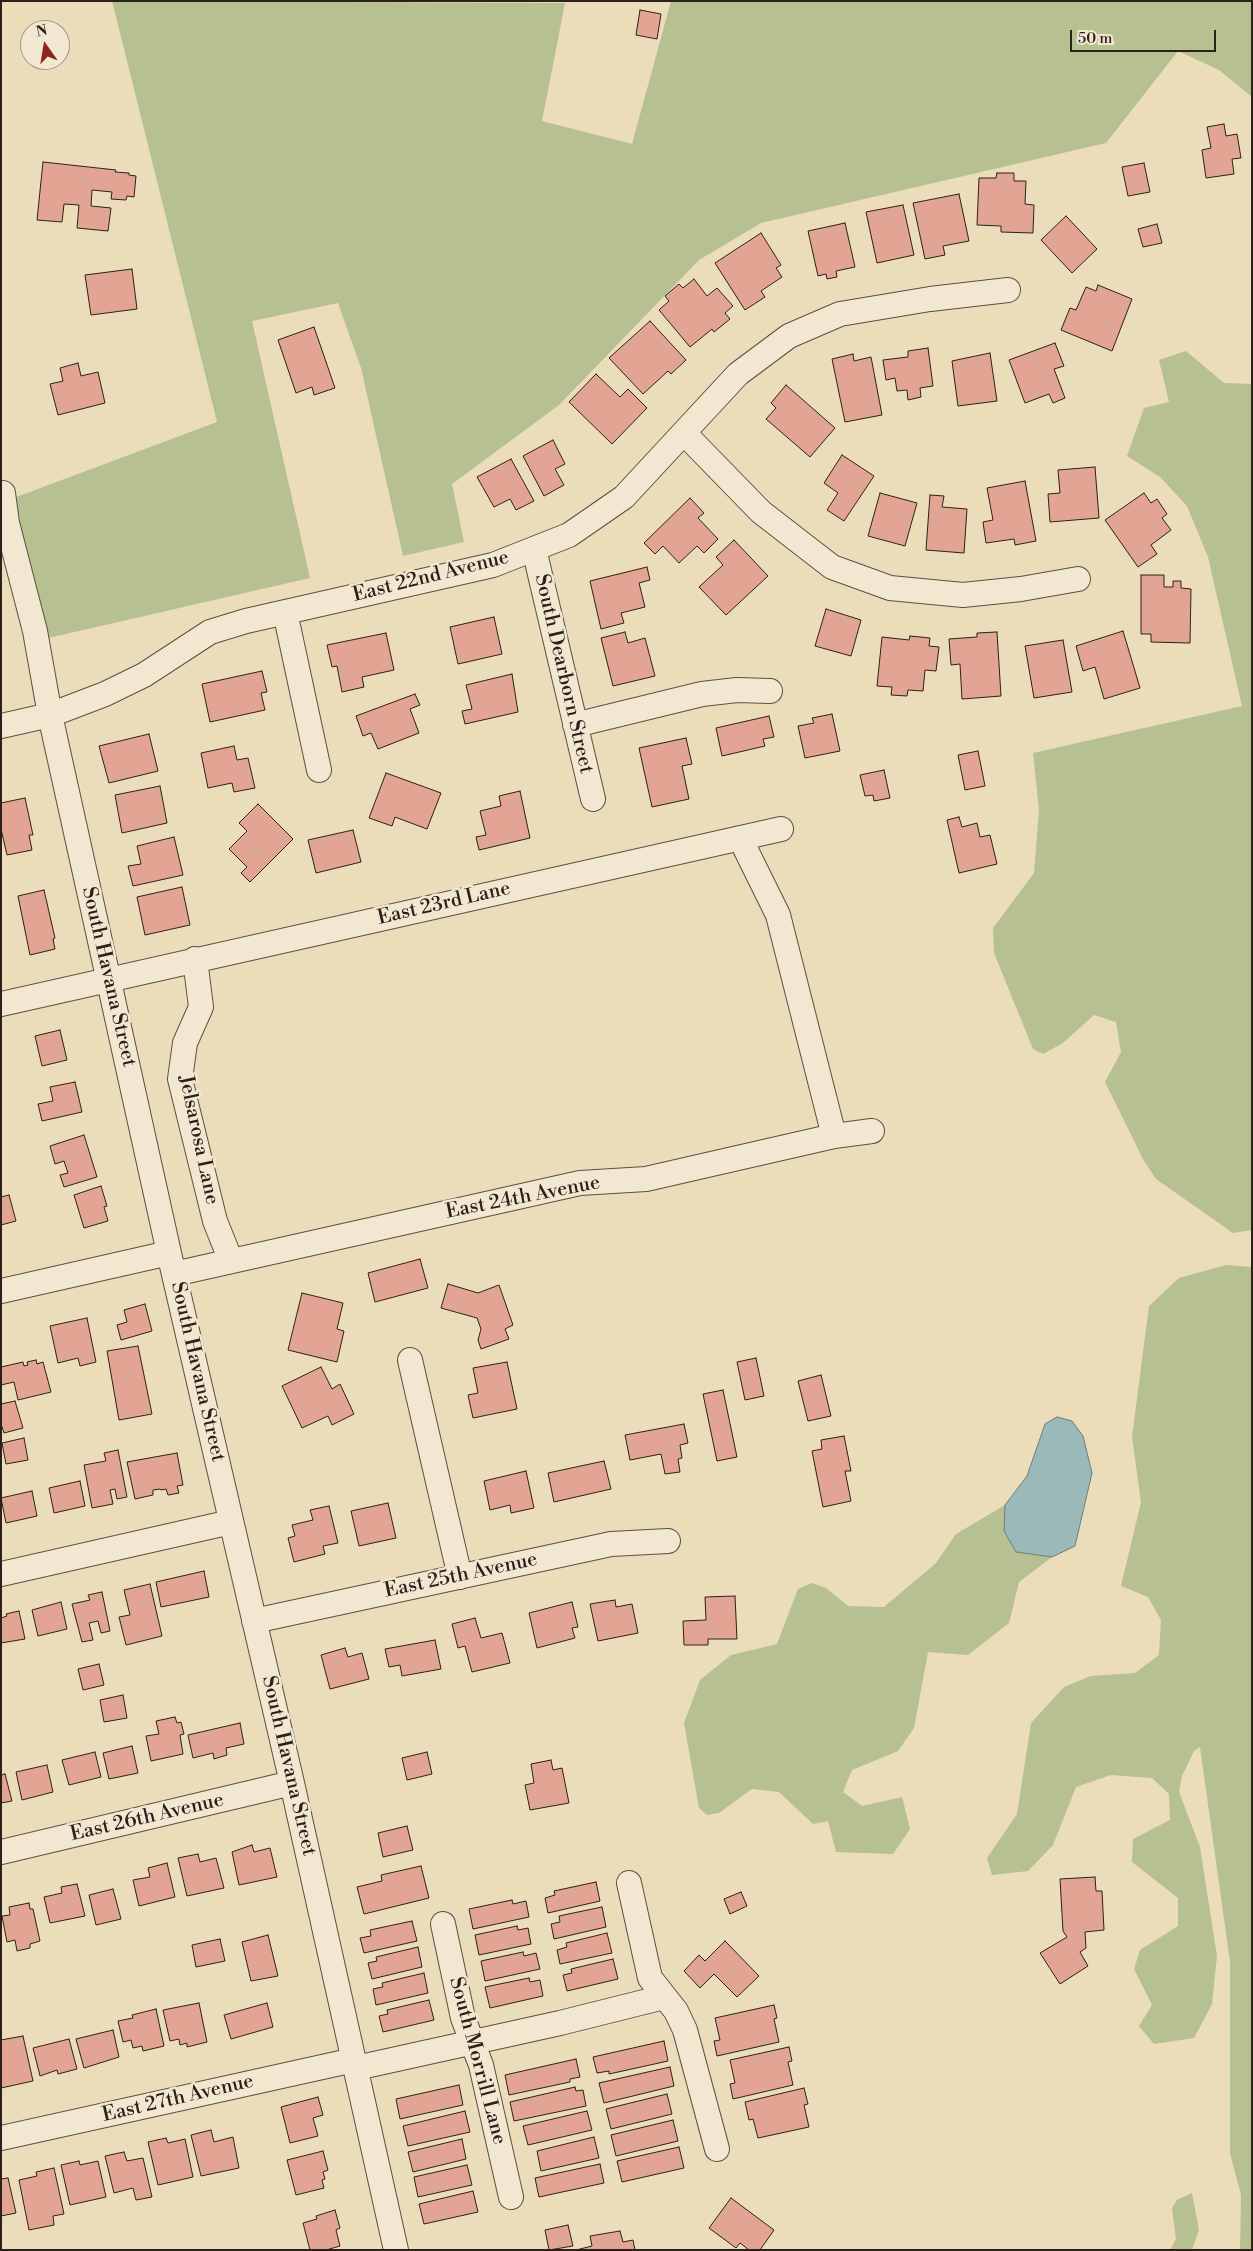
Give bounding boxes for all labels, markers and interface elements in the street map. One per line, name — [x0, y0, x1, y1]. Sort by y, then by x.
north arrow — [20, 20, 70, 70]
scale bar — [1073, 20, 1219, 52]
text: N — [34, 21, 49, 41]
text: 50 m — [1078, 29, 1112, 48]
street label: East 22nd Avenue — [350, 546, 512, 608]
street label: South Dearborn Street — [528, 572, 598, 776]
street label: East 23rd Lane — [375, 877, 513, 931]
street label: South Havana Street — [76, 885, 140, 1069]
street label: Jelsarosa Lane — [173, 1073, 223, 1207]
street label: East 24th Avenue — [444, 1171, 602, 1225]
street label: South Havana Street — [165, 1280, 229, 1464]
street label: East 25th Avenue — [382, 1548, 540, 1604]
street label: South Havana Street — [256, 1674, 320, 1858]
street label: East 26th Avenue — [68, 1789, 226, 1847]
street label: South Morrill Lane — [443, 1975, 511, 2147]
street label: East 27th Avenue — [100, 2070, 256, 2128]

